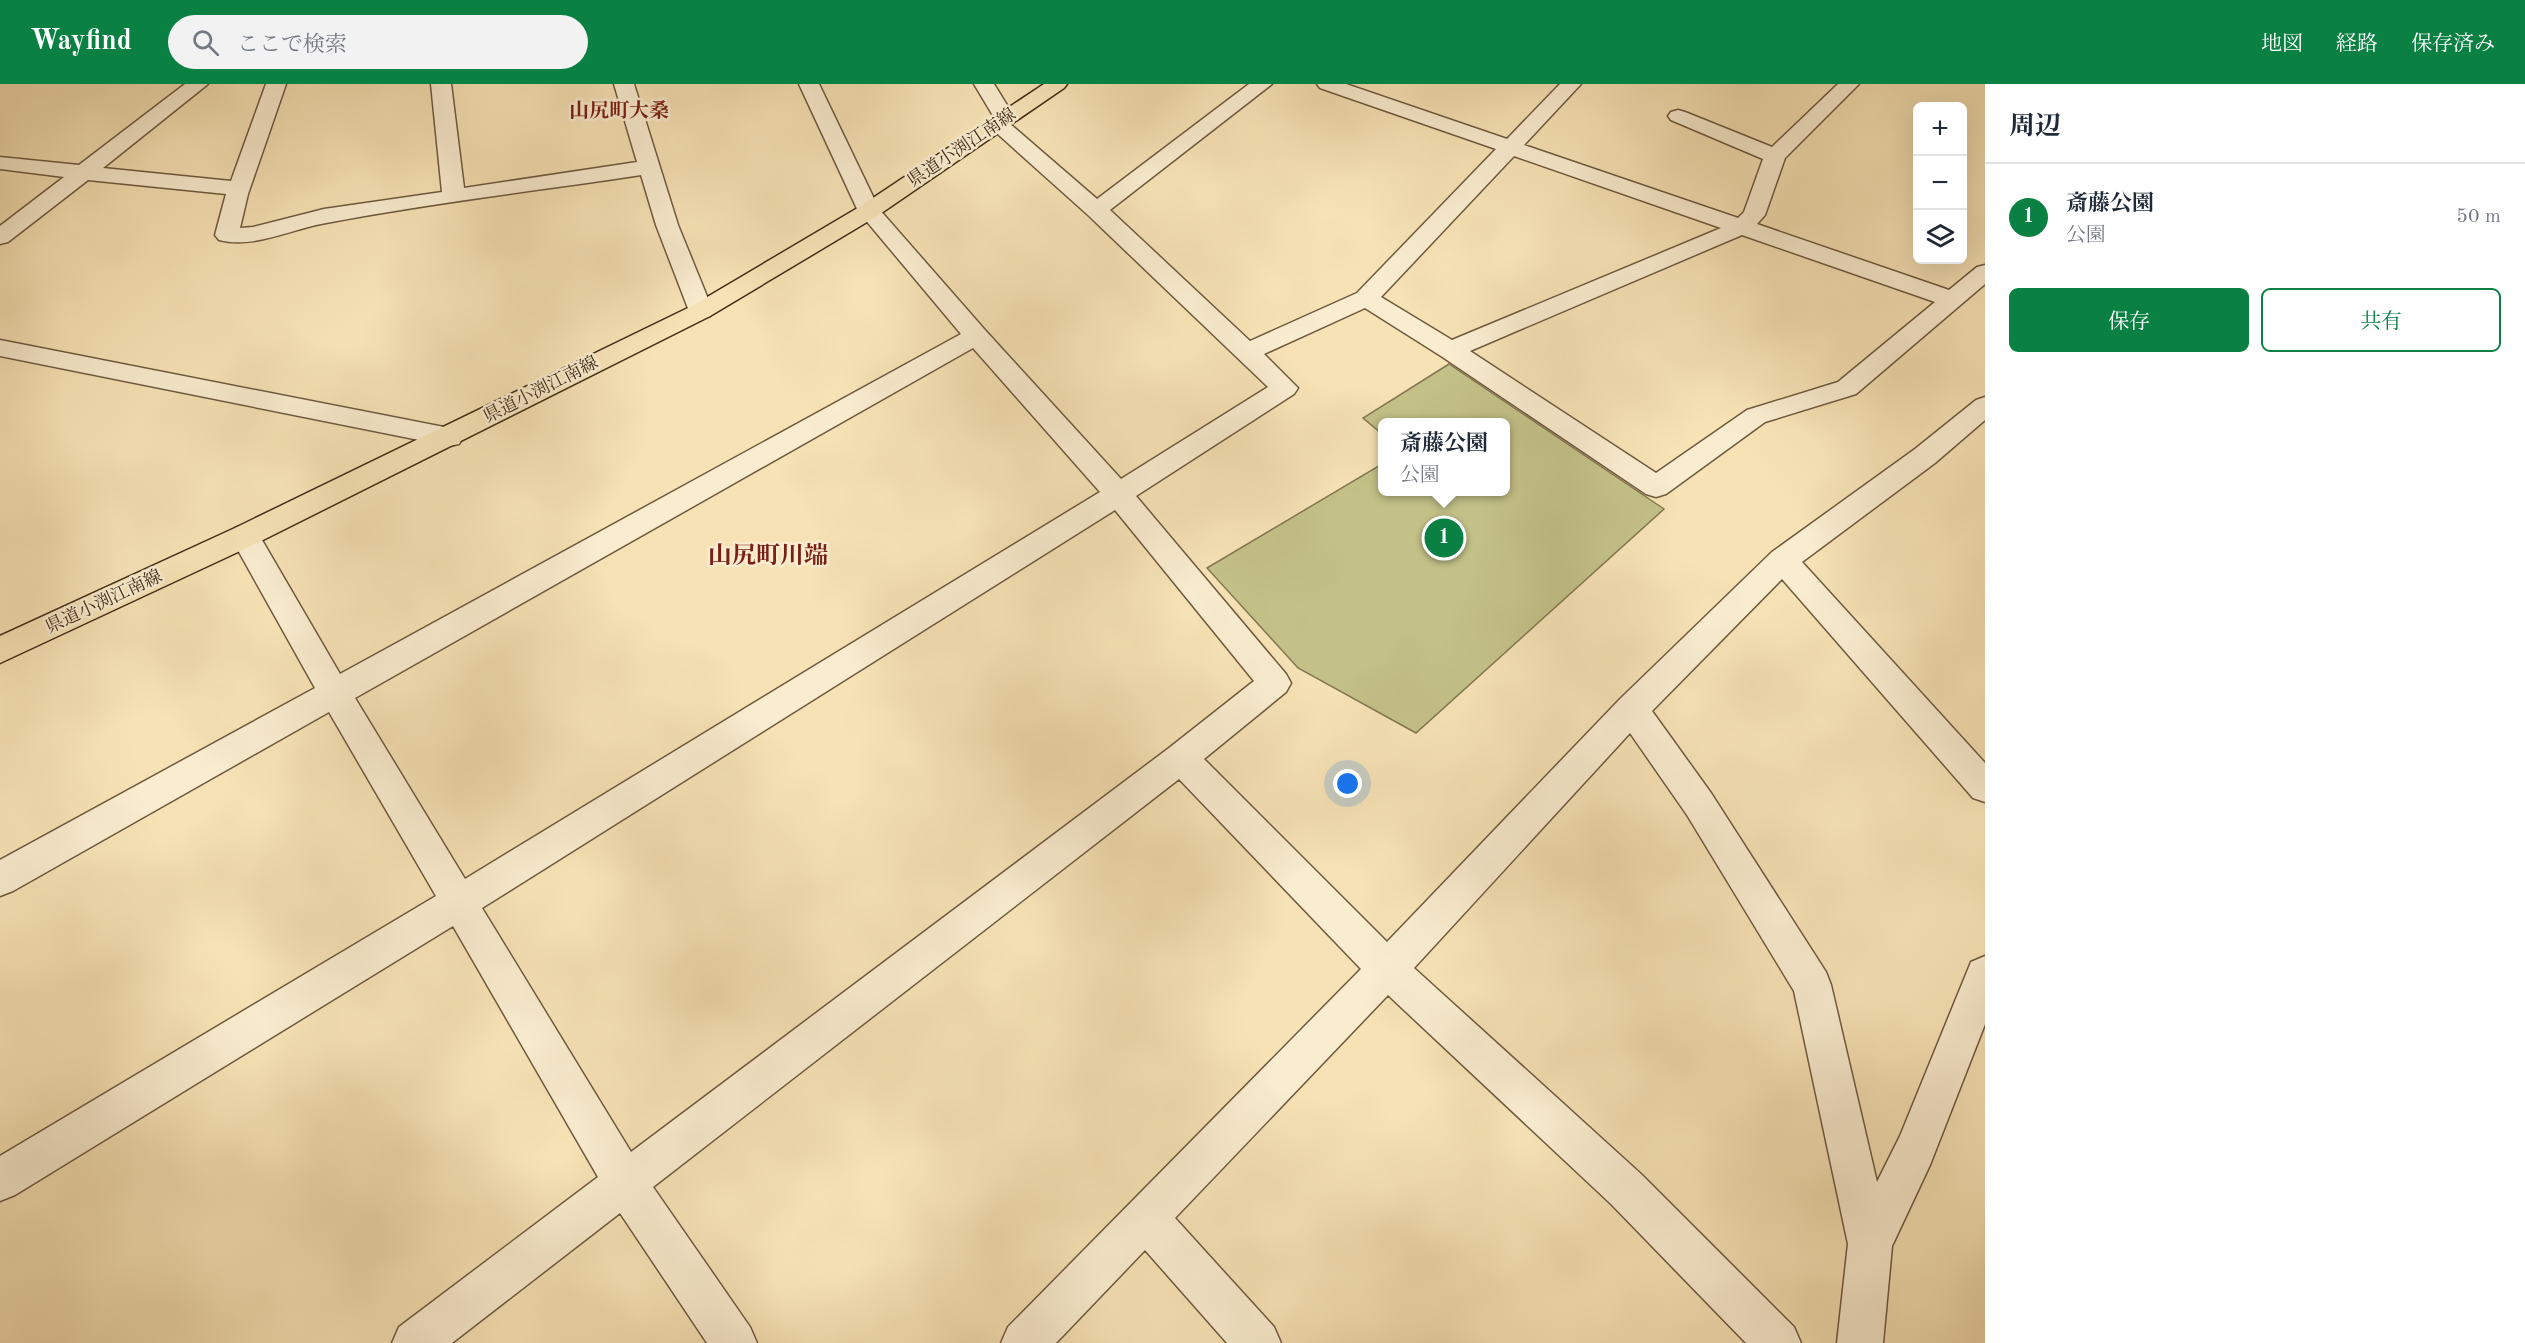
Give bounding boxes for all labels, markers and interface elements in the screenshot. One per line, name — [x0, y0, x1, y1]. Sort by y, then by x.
search box — [168, 15, 588, 69]
icon: search — [189, 26, 222, 59]
text: Wayfind — [30, 28, 132, 56]
text: ここで検索 — [237, 34, 347, 56]
text: 地図 — [2261, 34, 2303, 55]
text: 経路 — [2336, 34, 2378, 55]
text: 保存済み — [2411, 34, 2495, 55]
district label: 山尻町大桑 — [569, 99, 669, 122]
map controls — [1913, 102, 1967, 264]
button: + — [1913, 102, 1967, 156]
street label: 県道小渕江南線 — [904, 104, 1019, 191]
text: 周辺 — [2009, 114, 2061, 140]
button: − — [1913, 156, 1967, 210]
text: 斎藤公園 — [2066, 193, 2154, 215]
text: 1 — [2023, 207, 2034, 227]
text: 50 m — [2456, 207, 2501, 227]
button: layers — [1913, 210, 1967, 264]
text: 公園 — [2066, 226, 2106, 246]
button: 保存 — [2009, 288, 2249, 352]
button: 共有 — [2261, 288, 2501, 352]
street label: 県道小渕江南線 — [480, 352, 601, 427]
popup — [1378, 418, 1510, 496]
text: 斎藤公園 — [1400, 433, 1488, 455]
text: 公園 — [1400, 466, 1440, 486]
pin: 1 — [1424, 516, 1464, 560]
district label: 山尻町川端 — [708, 542, 828, 569]
street label: 県道小渕江南線 — [42, 565, 165, 637]
your location — [1333, 769, 1362, 798]

